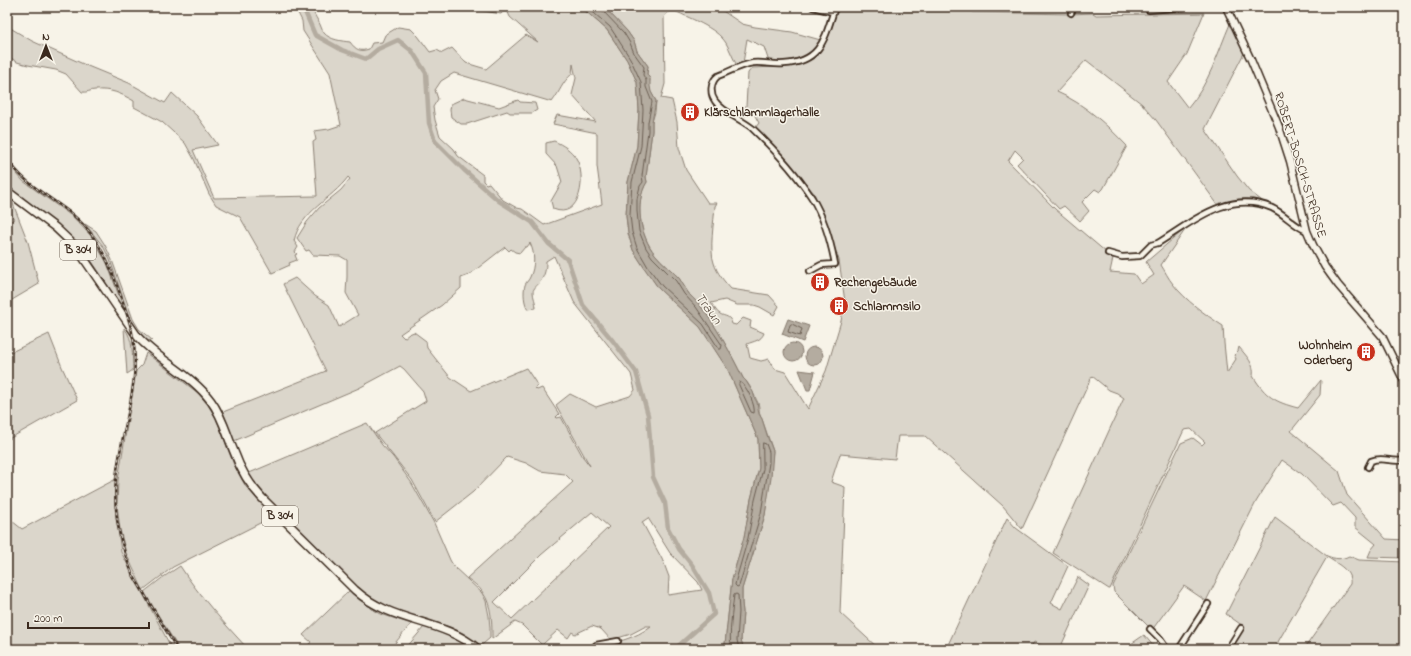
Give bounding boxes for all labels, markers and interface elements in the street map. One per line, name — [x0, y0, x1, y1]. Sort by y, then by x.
north arrow — [26, 26, 66, 66]
text: N — [42, 29, 50, 45]
street label: ROBERT-BOSCH-STRASSE — [1269, 90, 1331, 241]
building icon: Klärschlammlagerhalle — [679, 101, 701, 123]
place label: Klärschlammlagerhalle — [704, 103, 821, 124]
road number: B 304 — [60, 240, 96, 260]
building icon: Rechengebäude — [809, 271, 831, 293]
place label: Rechengebäude — [833, 273, 918, 294]
water label: Traun — [689, 289, 727, 330]
building icon: Schlammsilo — [828, 295, 850, 317]
place label: Schlammsilo — [853, 297, 921, 316]
place label: Wohnheim Oderberg — [1299, 336, 1352, 372]
building icon: Wohnheim Oderberg — [1355, 341, 1377, 363]
road number: B 304 — [262, 506, 298, 526]
scale bar — [28, 604, 149, 630]
text: 200 m — [34, 610, 63, 628]

